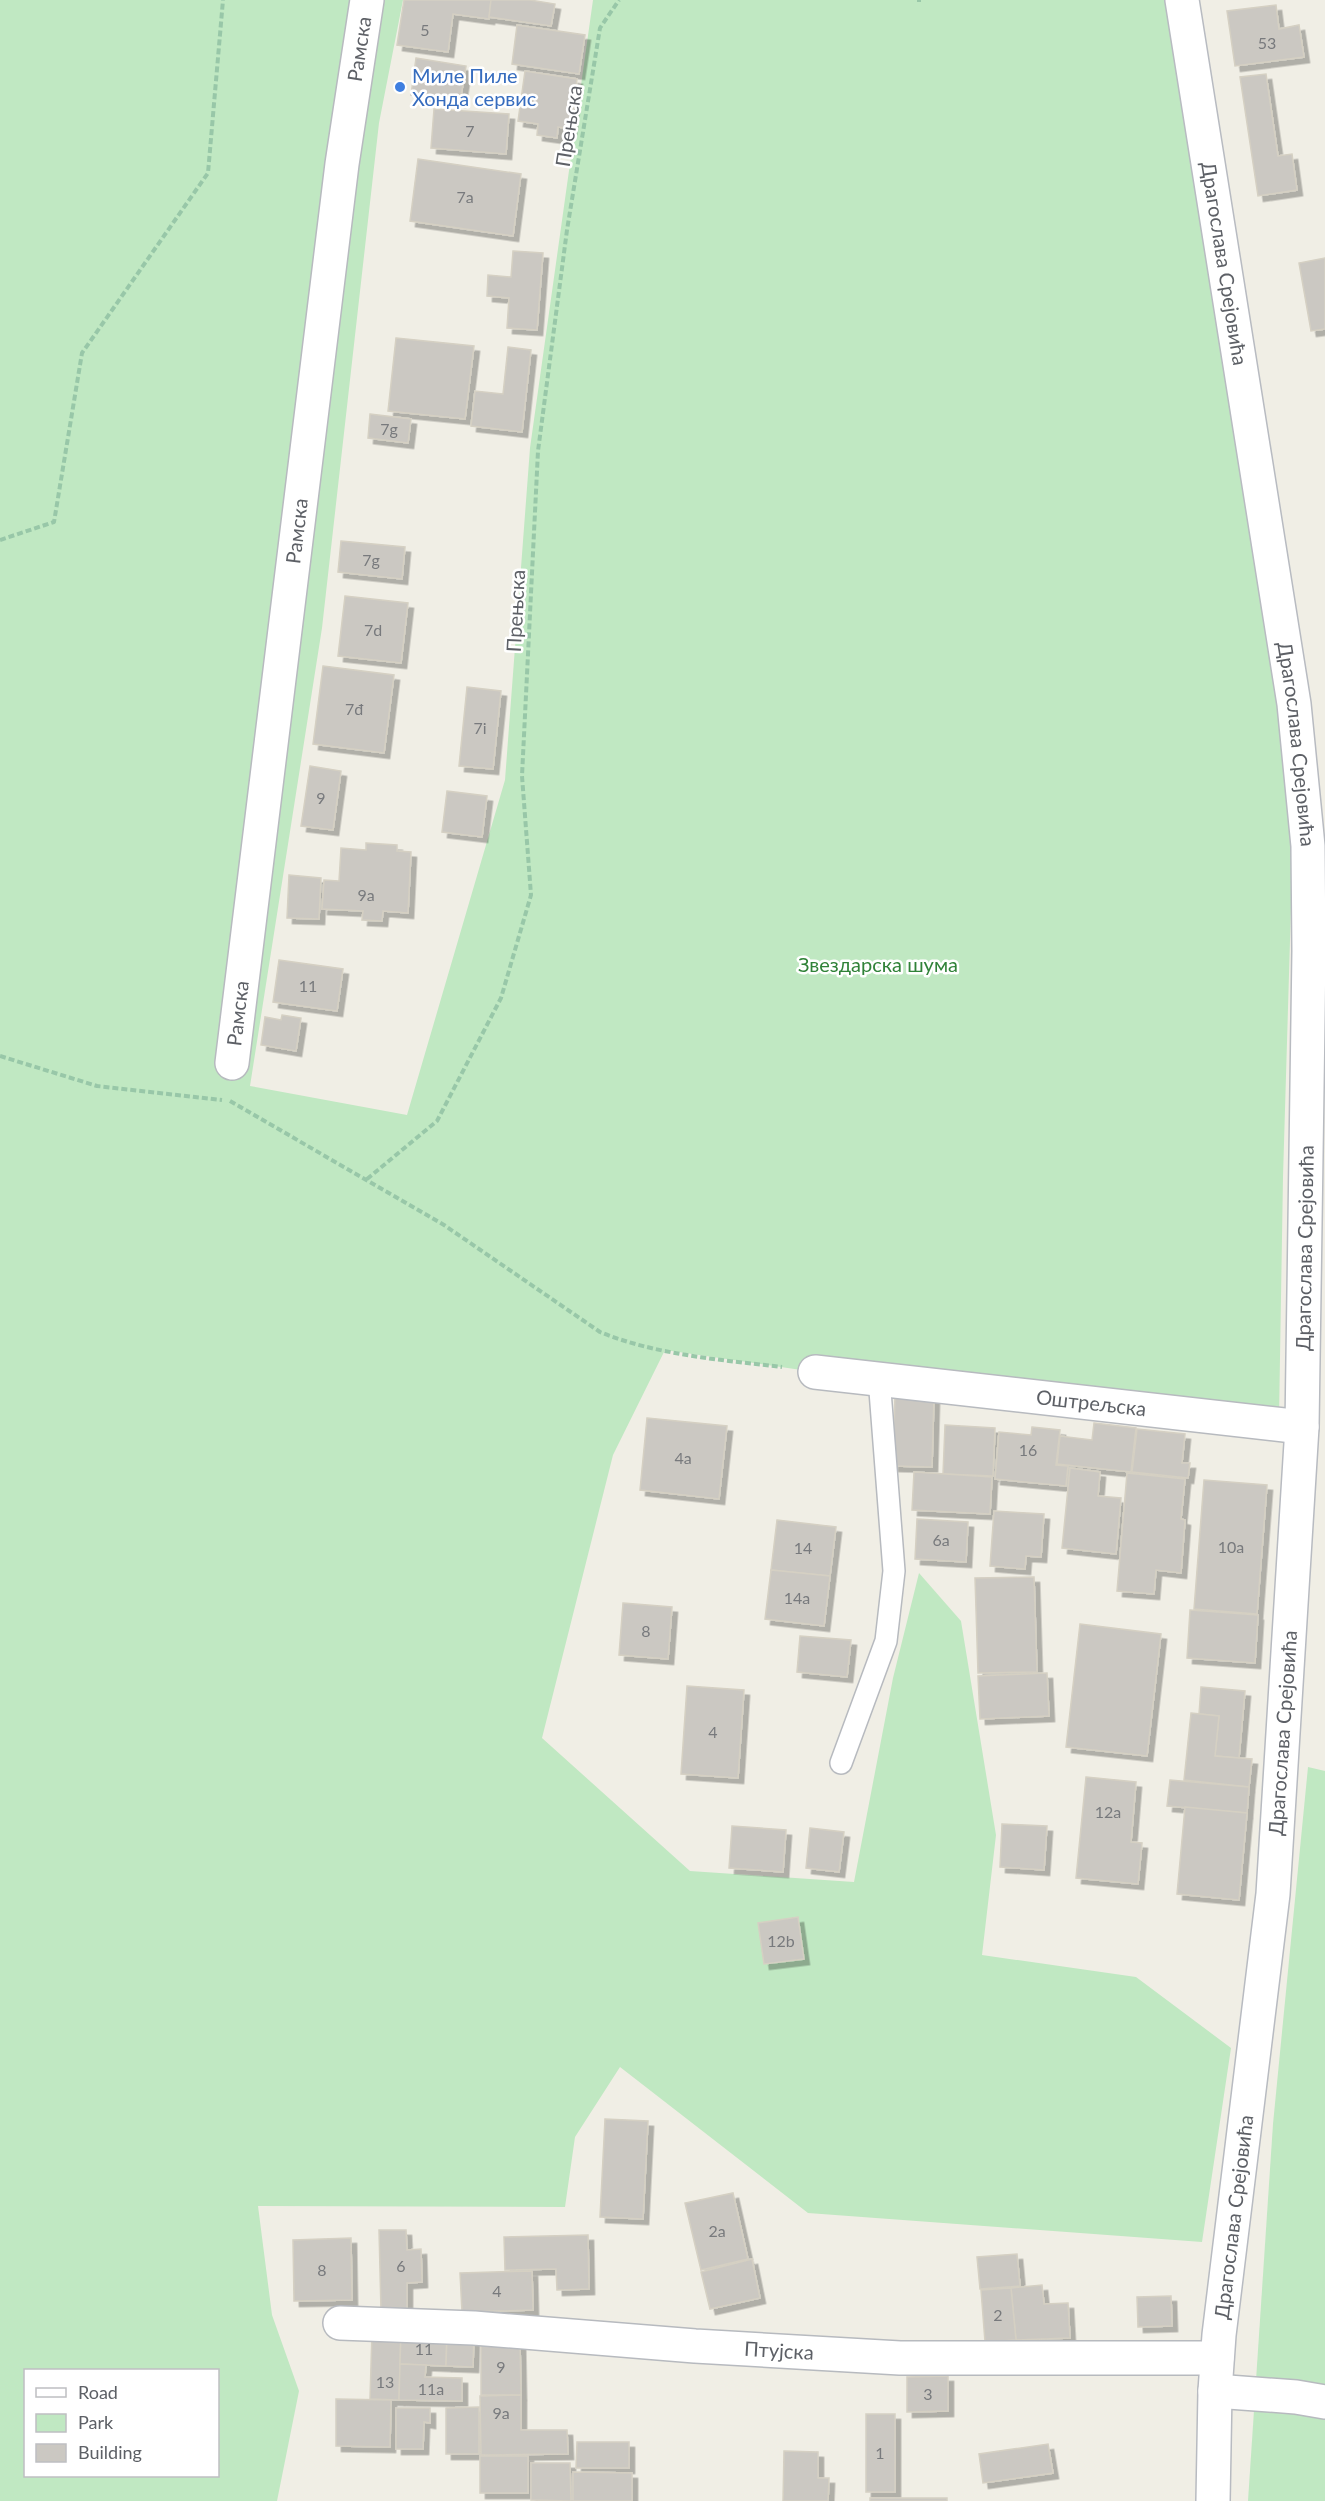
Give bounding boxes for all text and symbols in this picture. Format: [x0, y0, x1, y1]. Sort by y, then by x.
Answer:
street label: Рамска [342, 15, 375, 83]
house number: 5 [420, 20, 430, 39]
house number: 53 [1258, 33, 1276, 52]
place label: Миле Пиле Хонда сервис [412, 63, 537, 110]
marker: Миле Пиле Хонда сервис [393, 80, 407, 94]
street label: Прењска [550, 83, 586, 168]
house number: 7 [465, 121, 475, 140]
street label: Драгослава Срејовића [1197, 160, 1253, 367]
house number: 7a [456, 187, 474, 206]
house number: 7g [380, 419, 398, 438]
street label: Рамска [280, 497, 312, 565]
house number: 7g [362, 550, 380, 569]
street label: Прењска [501, 569, 529, 653]
house number: 7d [364, 620, 382, 639]
street label: Драгослава Срејовића [1273, 640, 1321, 847]
house number: 7đ [345, 699, 364, 718]
house number: 7i [473, 718, 487, 737]
house number: 9 [316, 788, 326, 807]
house number: 9a [357, 885, 375, 904]
park label: Звездарска шума [798, 952, 958, 976]
house number: 11 [299, 976, 317, 995]
street label: Рамска [221, 979, 253, 1047]
street label: Драгослава Срејовића [1290, 1145, 1318, 1351]
street label: Оштрељска [1035, 1384, 1148, 1420]
house number: 16 [1019, 1440, 1037, 1459]
house number: 4a [674, 1448, 692, 1467]
house number: 6a [932, 1530, 950, 1549]
house number: 10a [1218, 1537, 1244, 1556]
house number: 14 [794, 1538, 812, 1557]
house number: 14a [784, 1588, 810, 1607]
house number: 8 [641, 1621, 651, 1640]
street label: Драгослава Срејовића [1263, 1629, 1301, 1836]
house number: 4 [708, 1722, 718, 1741]
house number: 12a [1095, 1802, 1121, 1821]
house number: 12b [767, 1931, 795, 1950]
street label: Драгослава Срејовића [1209, 2113, 1257, 2320]
house number: 2a [708, 2221, 726, 2240]
house number: 6 [396, 2256, 406, 2275]
house number: 8 [317, 2260, 327, 2279]
house number: 4 [492, 2281, 502, 2300]
house number: 2 [993, 2305, 1003, 2324]
street label: Птујска [744, 2336, 815, 2364]
house number: 11 [415, 2339, 433, 2358]
house number: 9 [496, 2357, 506, 2376]
legend [24, 2369, 219, 2477]
house number: 13 [376, 2372, 394, 2391]
house number: 11a [418, 2379, 444, 2398]
text: Road [78, 2381, 118, 2403]
house number: 3 [923, 2384, 933, 2403]
house number: 9a [492, 2403, 510, 2422]
text: Park [78, 2411, 114, 2433]
text: Building [78, 2441, 142, 2463]
house number: 1 [875, 2443, 885, 2462]

